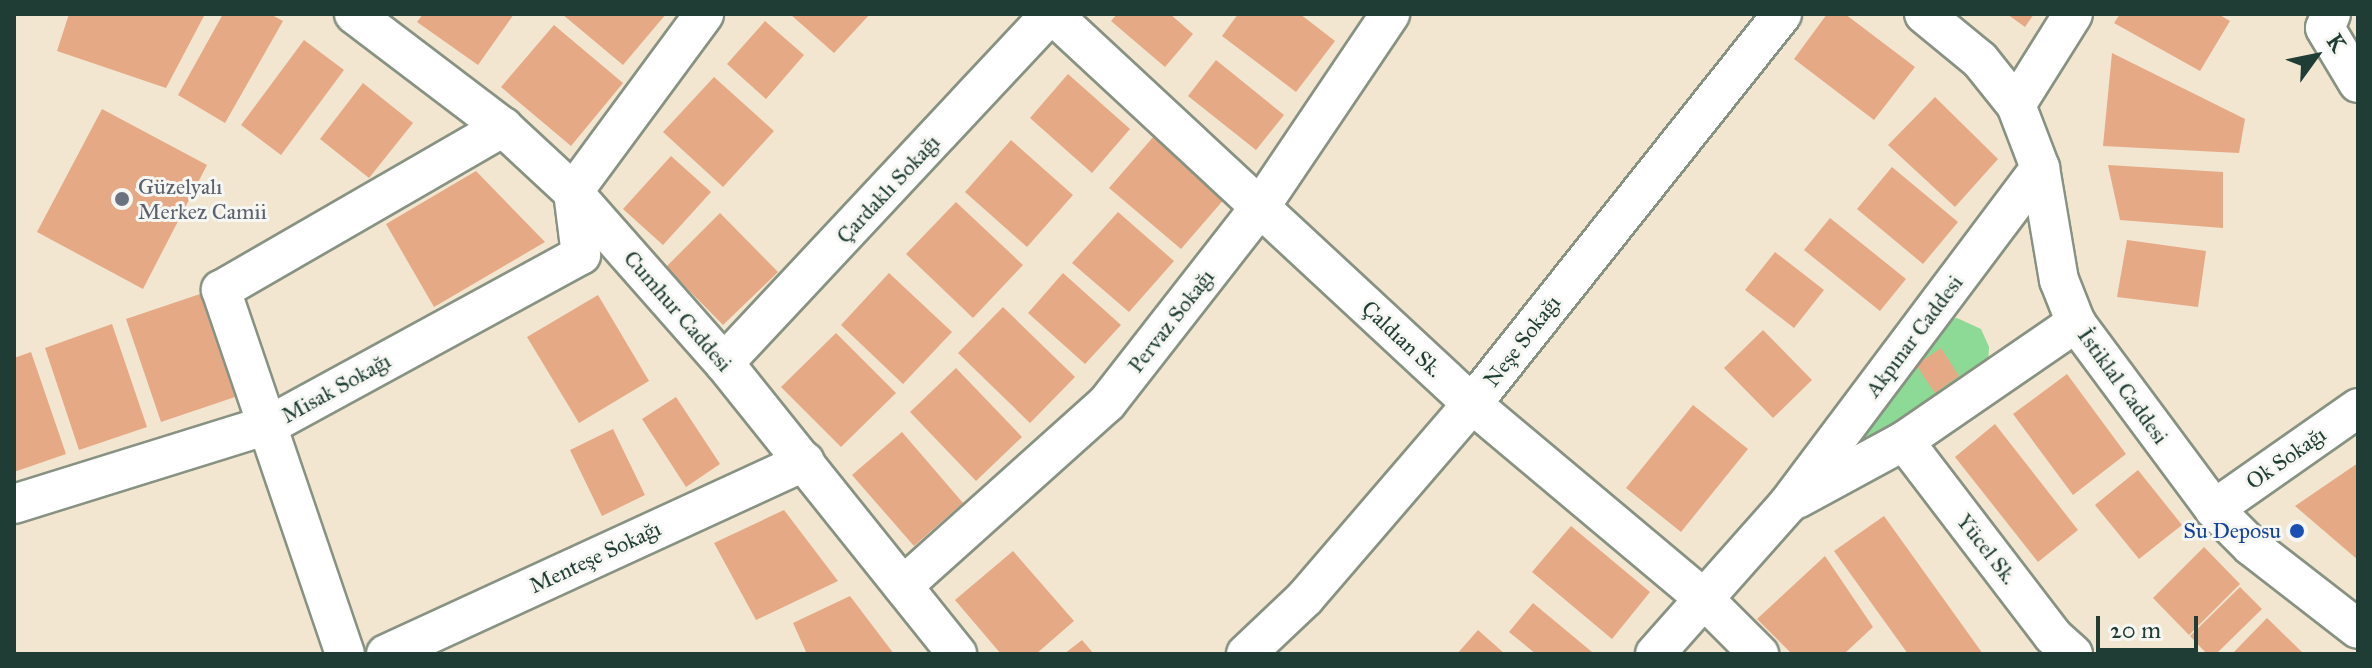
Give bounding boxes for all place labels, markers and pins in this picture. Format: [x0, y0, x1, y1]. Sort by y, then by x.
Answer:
place label: Güzelyalı Merkez Camii [138, 173, 267, 224]
marker: Güzelyalı Merkez Camii [113, 190, 131, 208]
place label: Su Deposu [2183, 518, 2281, 544]
marker: Su Deposu [2288, 522, 2306, 540]

